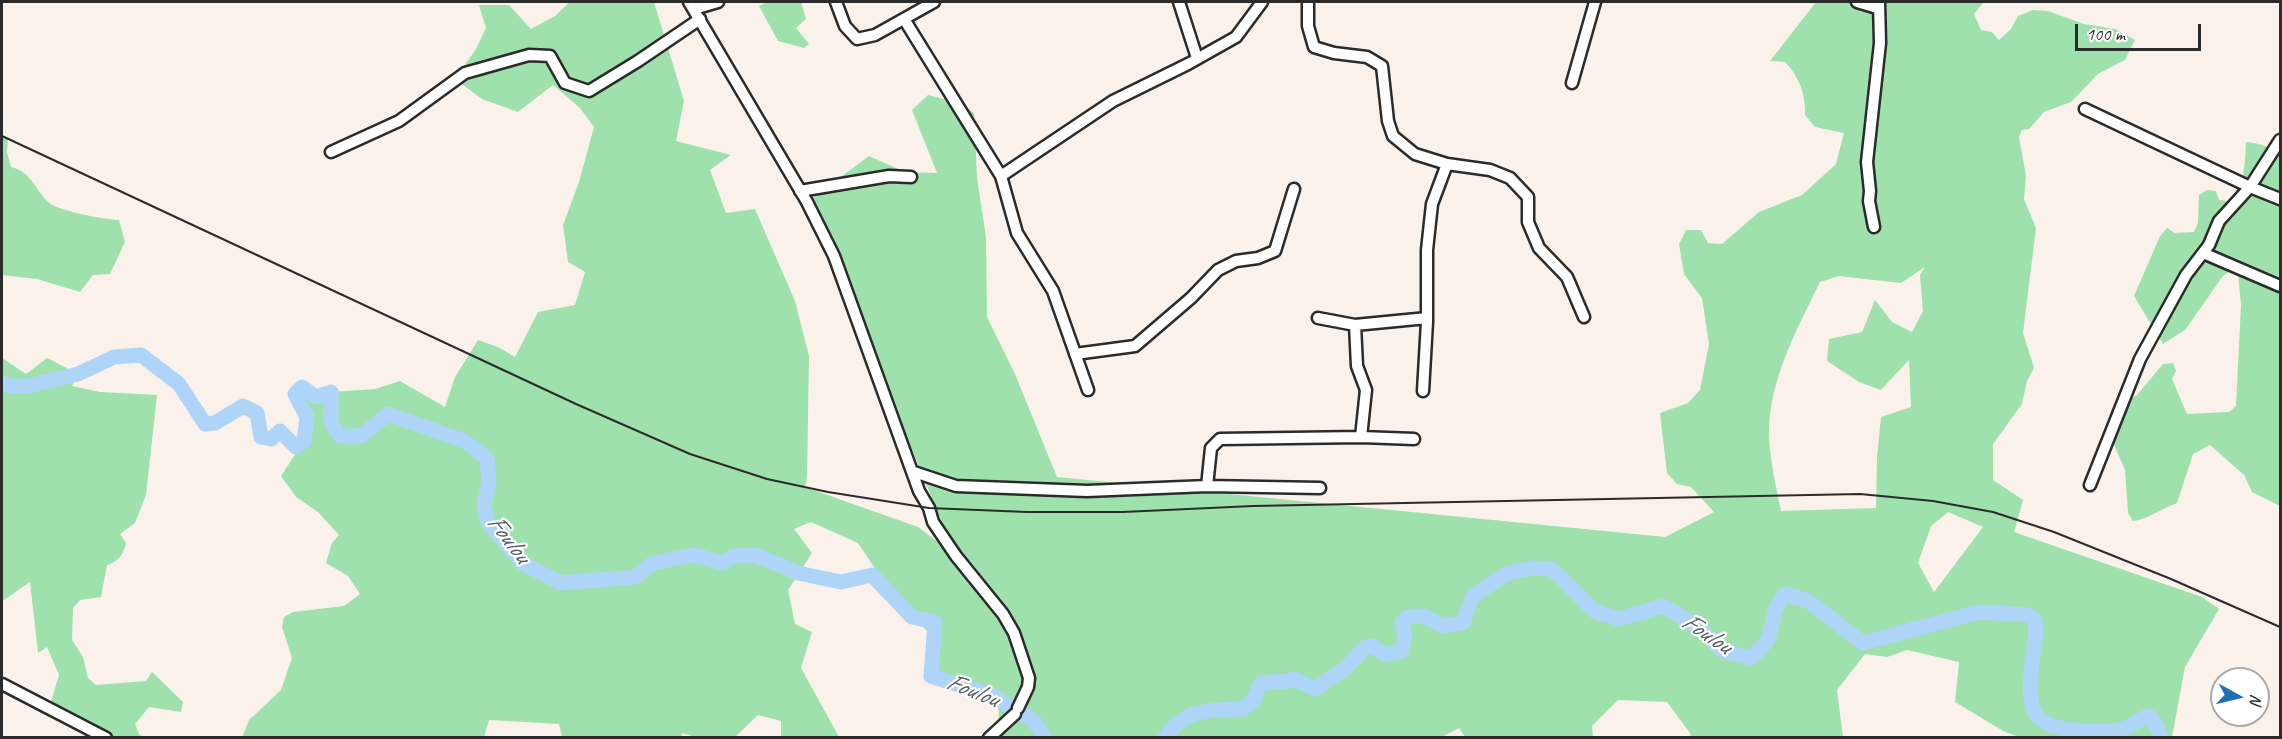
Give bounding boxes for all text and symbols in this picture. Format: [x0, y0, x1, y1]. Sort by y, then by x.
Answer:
scale bar [2078, 12, 2204, 50]
text: 100 m [2086, 23, 2125, 45]
water label: Foulou [479, 508, 537, 570]
water label: Foulou [1675, 606, 1737, 662]
water label: Foulou [942, 667, 1002, 715]
north arrow [2210, 667, 2270, 727]
text: N [2245, 693, 2266, 706]

